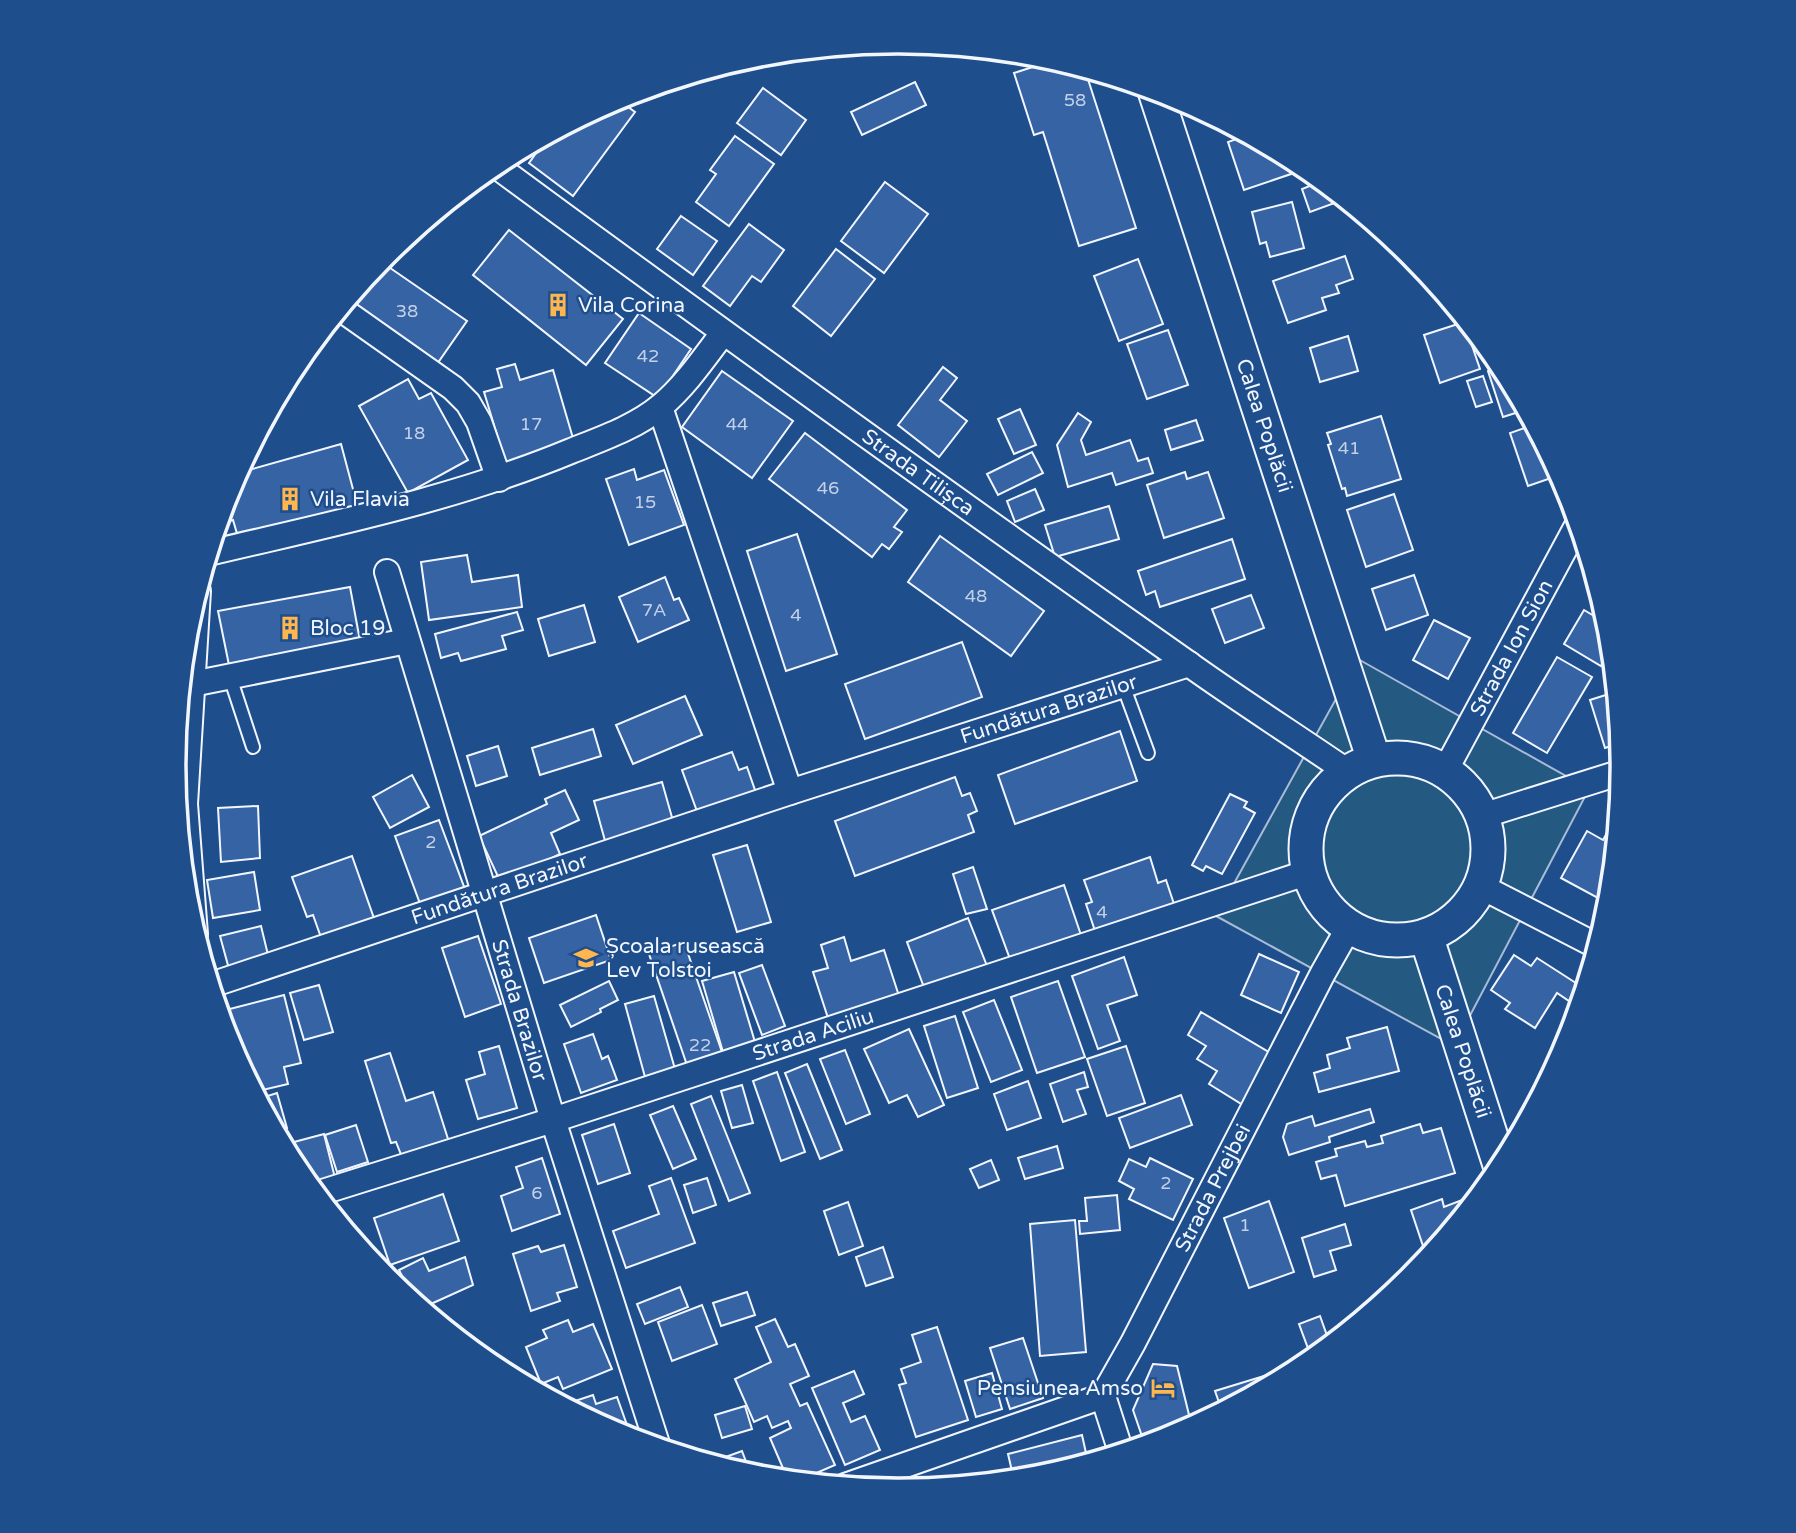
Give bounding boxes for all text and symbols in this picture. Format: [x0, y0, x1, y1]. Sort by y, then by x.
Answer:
house number: 58 [1064, 89, 1086, 111]
building icon: Vila Corina [544, 291, 572, 319]
place label: Vila Corina [578, 293, 685, 318]
house number: 38 [396, 300, 418, 322]
house number: 42 [637, 345, 659, 367]
street label: Calea Poplăcii [1231, 355, 1298, 496]
house number: 17 [520, 413, 542, 435]
house number: 44 [726, 413, 748, 435]
house number: 18 [403, 422, 425, 444]
street label: Strada Tilișca [857, 424, 979, 521]
house number: 41 [1338, 437, 1360, 459]
house number: 46 [817, 477, 839, 499]
building icon: Vila Flavia [276, 485, 304, 513]
place label: Vila Flavia [310, 487, 410, 512]
house number: 15 [634, 491, 656, 513]
street label: Strada Ion Sion [1465, 575, 1558, 720]
house number: 48 [965, 585, 987, 607]
house number: 7A [642, 599, 666, 621]
house number: 4 [790, 604, 802, 626]
building icon: Bloc 19 [276, 614, 304, 642]
place label: Bloc 19 [310, 616, 385, 641]
street label: Fundătura Brazilor [957, 669, 1140, 749]
house number: 2 [425, 831, 437, 853]
street label: Fundătura Brazilor [408, 848, 591, 930]
house number: 4 [1096, 901, 1108, 923]
place label: Școala rusească Lev Tolstoi [606, 934, 765, 983]
street label: Strada Brazilor [487, 936, 553, 1084]
school or university icon: Școala rusească Lev Tolstoi [572, 944, 600, 972]
street label: Calea Poplăcii [1430, 981, 1497, 1121]
street label: Strada Aciliu [749, 1003, 877, 1066]
house number: 22 [689, 1034, 711, 1056]
street label: Strada Prejbei [1169, 1120, 1256, 1256]
house number: 2 [1160, 1172, 1172, 1194]
house number: 6 [531, 1182, 543, 1204]
house number: 1 [1239, 1214, 1251, 1236]
hotel icon: Pensiunea Amso [1149, 1374, 1177, 1402]
place label: Pensiunea Amso [977, 1376, 1143, 1401]

